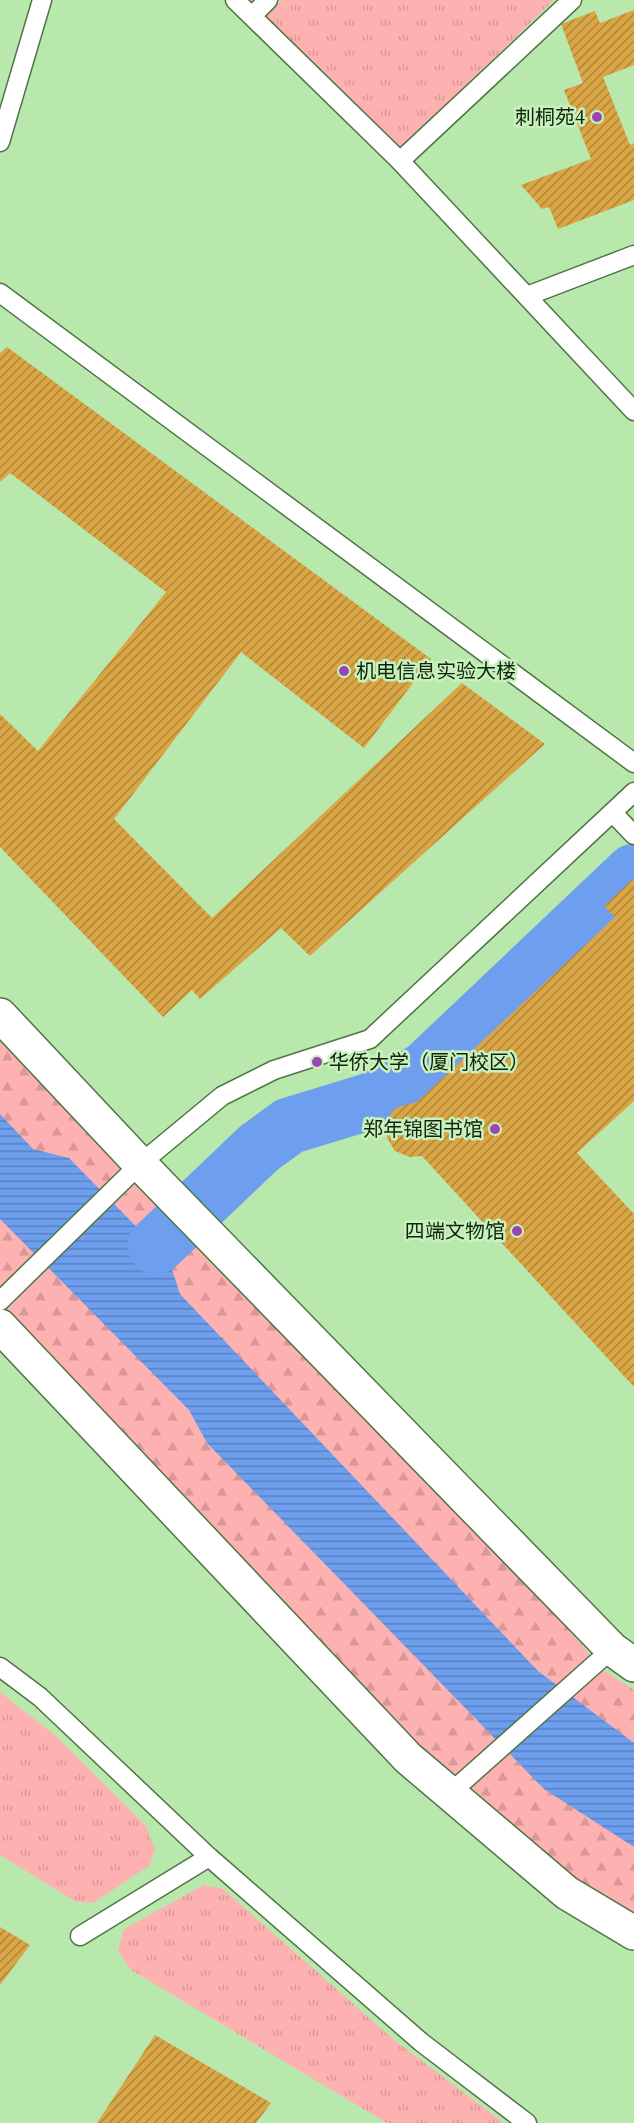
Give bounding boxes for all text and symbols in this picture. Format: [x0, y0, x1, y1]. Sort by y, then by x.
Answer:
place label: 刺桐苑4 [515, 103, 585, 131]
marker: 刺桐苑4 [590, 110, 604, 124]
place label: 机电信息实验大楼 [356, 657, 516, 685]
marker: 机电信息实验大楼 [337, 664, 351, 678]
place label: 华侨大学（厦门校区） [329, 1048, 529, 1076]
marker: 华侨大学（厦门校区） [310, 1055, 324, 1069]
place label: 郑年锦图书馆 [363, 1115, 483, 1143]
marker: 郑年锦图书馆 [488, 1122, 502, 1136]
place label: 四端文物馆 [405, 1217, 505, 1245]
marker: 四端文物馆 [510, 1224, 524, 1238]

